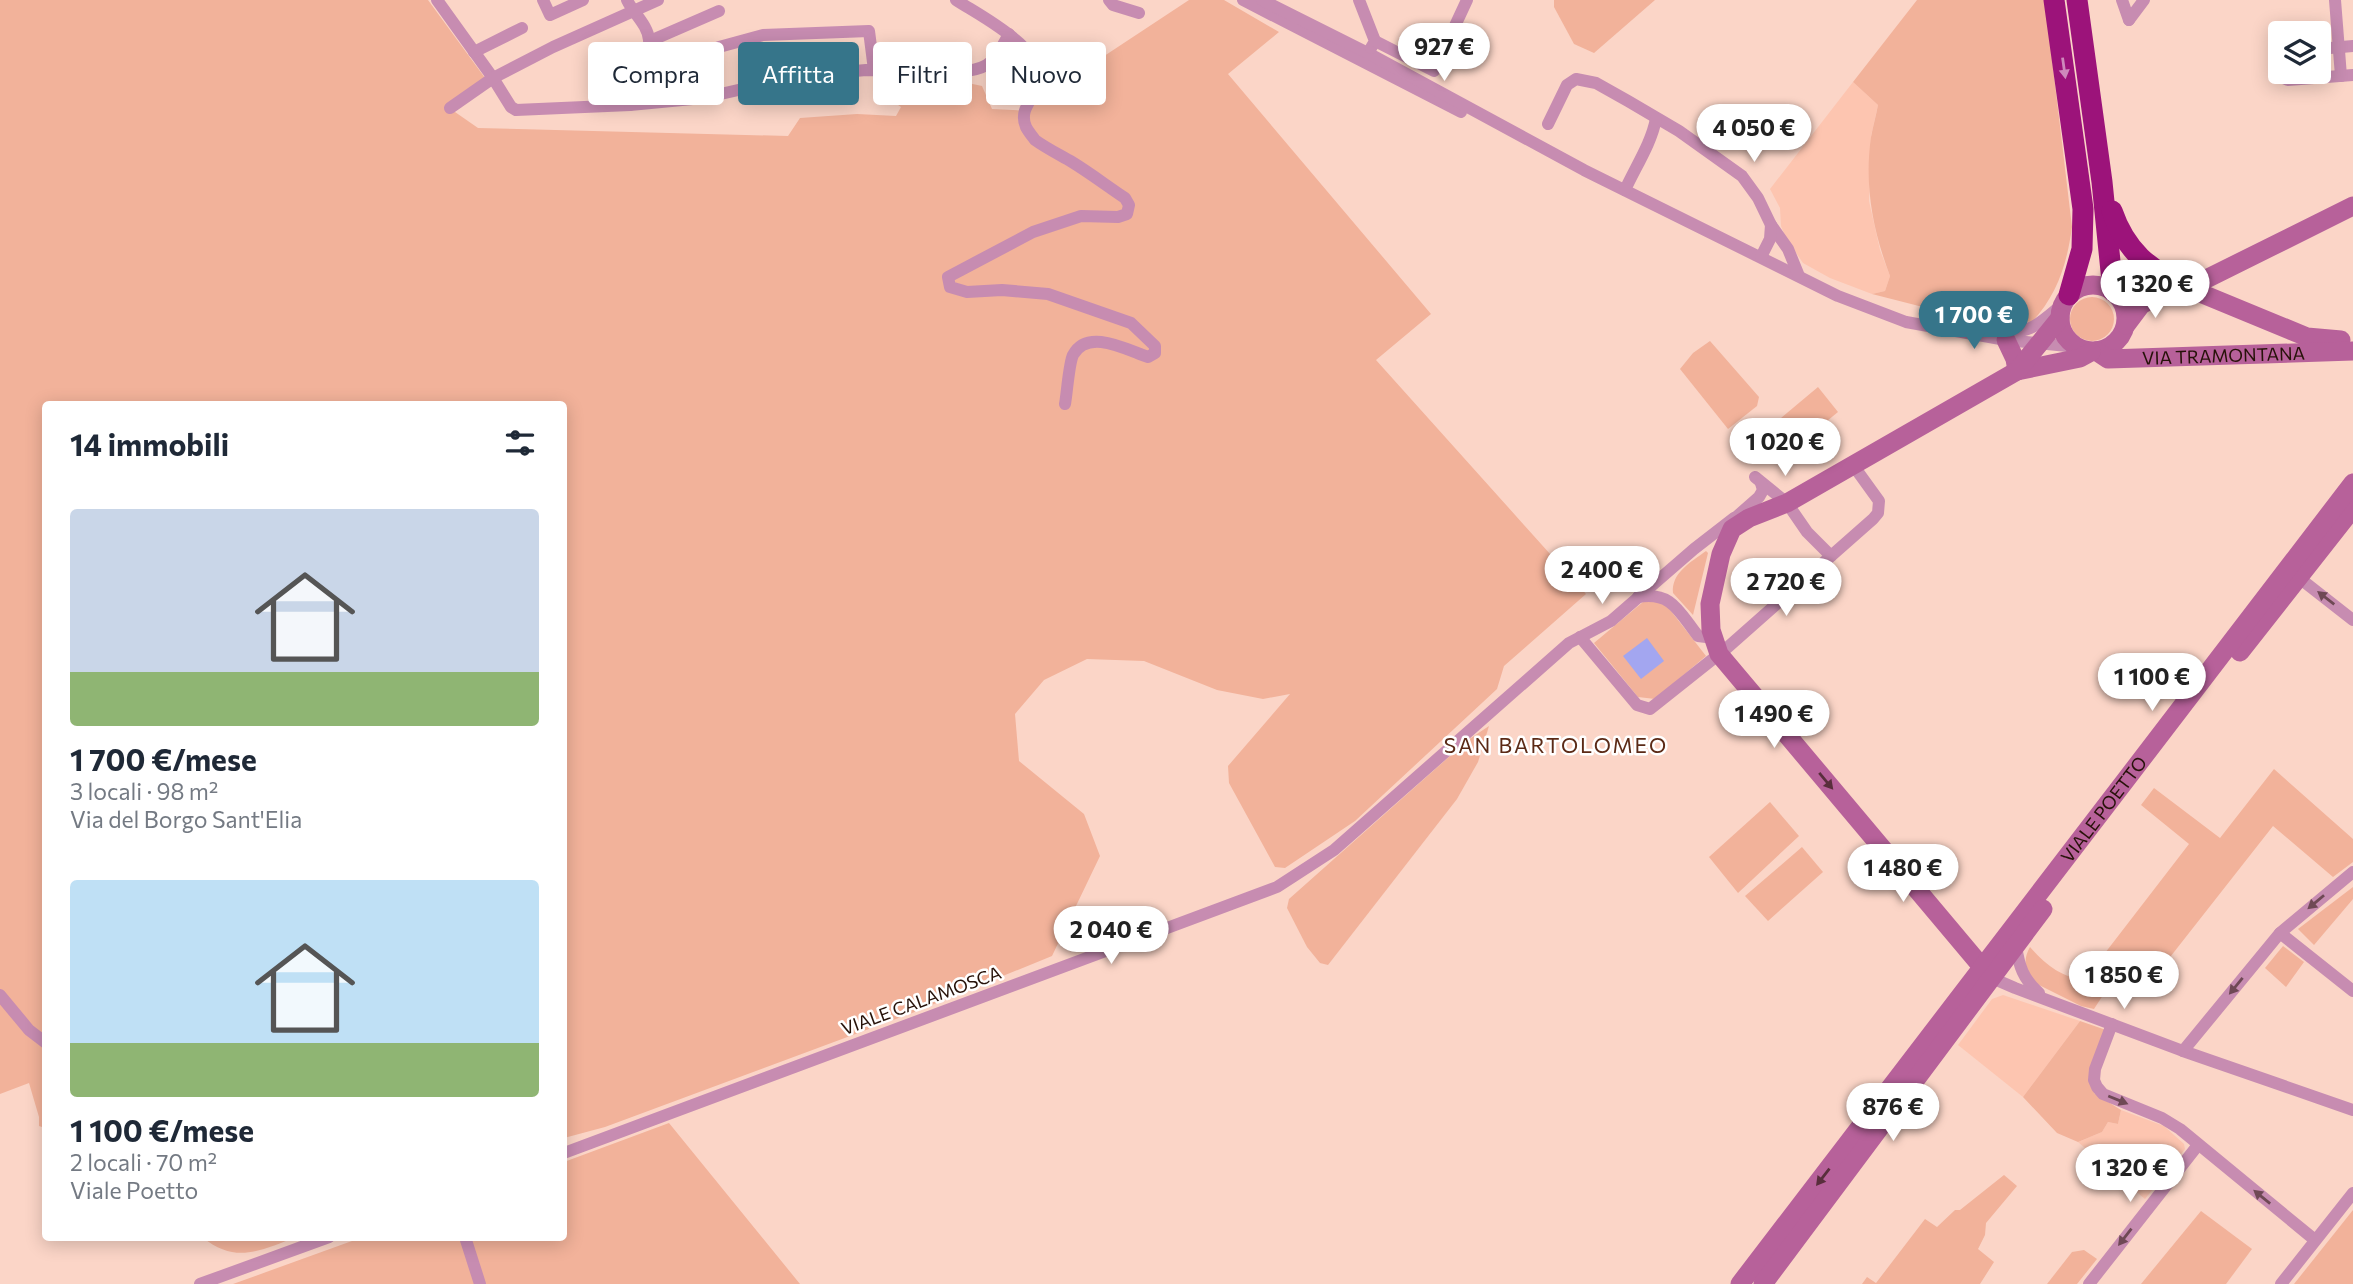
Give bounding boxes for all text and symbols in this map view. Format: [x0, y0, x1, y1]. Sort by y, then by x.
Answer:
map controls [2268, 21, 2331, 84]
button: layers [2268, 21, 2331, 84]
pin: 927 € [1395, 24, 1493, 83]
text: 927 € [1414, 32, 1474, 60]
chip: Compra [588, 42, 724, 105]
chip: Affitta [738, 42, 859, 105]
chip: Filtri [873, 42, 972, 105]
chip: Nuovo [986, 42, 1106, 105]
one-way arrow [2058, 57, 2069, 79]
pin: 4 050 € [1689, 104, 1819, 164]
text: 4 050 € [1712, 113, 1796, 141]
pin: 1 320 € [2090, 260, 2220, 320]
text: 1 320 € [2117, 269, 2193, 297]
pin: 1 700 € [1909, 292, 2039, 351]
text: 1 700 € [1935, 300, 2013, 328]
street label: VIA TRAMONTANA [2142, 342, 2305, 369]
pin: 1 020 € [1720, 419, 1850, 478]
icon: filters [501, 424, 539, 462]
text: 14 immobili [70, 425, 229, 462]
text: 1 020 € [1746, 427, 1824, 455]
pin: 2 400 € [1537, 546, 1667, 606]
icon: home [242, 554, 368, 680]
text: 2 400 € [1561, 555, 1643, 583]
pin: 2 720 € [1721, 558, 1851, 618]
text: 2 720 € [1747, 567, 1825, 595]
one-way arrow [2317, 591, 2335, 606]
pin: 1 100 € [2087, 654, 2217, 713]
text: 1 100 € [2114, 662, 2190, 690]
pin: 1 490 € [1709, 690, 1839, 750]
text: 1 490 € [1735, 699, 1813, 727]
district label: SAN BARTOLOMEO [1444, 732, 1668, 757]
text: 1 700 €/mese [70, 740, 257, 777]
street label: VIALE POETTO [2056, 752, 2151, 867]
one-way arrow [1818, 772, 1833, 789]
text: 3 locali · 98 m² [70, 777, 218, 805]
text: Via del Borgo Sant'Elia [70, 805, 302, 833]
pin: 1 480 € [1838, 844, 1968, 904]
text: 1 480 € [1863, 853, 1943, 881]
one-way arrow [2307, 894, 2324, 909]
pin: 2 040 € [1046, 906, 1176, 966]
text: 2 040 € [1070, 915, 1152, 943]
icon: home [242, 925, 368, 1051]
pin: 1 850 € [2059, 951, 2189, 1011]
text: 1 850 € [2085, 960, 2163, 988]
street label: VIALE CALAMOSCA [838, 961, 1004, 1039]
one-way arrow [2229, 976, 2244, 994]
pin: 876 € [1844, 1084, 1942, 1143]
text: 876 € [1862, 1092, 1924, 1120]
one-way arrow [2108, 1095, 2129, 1106]
text: 1 100 €/mese [70, 1111, 254, 1148]
pin: 1 320 € [2065, 1144, 2195, 1204]
text: 2 locali · 70 m² [70, 1148, 217, 1176]
text: 1 320 € [2092, 1153, 2168, 1181]
one-way arrow [1816, 1168, 1830, 1186]
text: Viale Poetto [70, 1176, 198, 1204]
one-way arrow [2253, 1190, 2270, 1205]
one-way arrow [2118, 1228, 2133, 1246]

